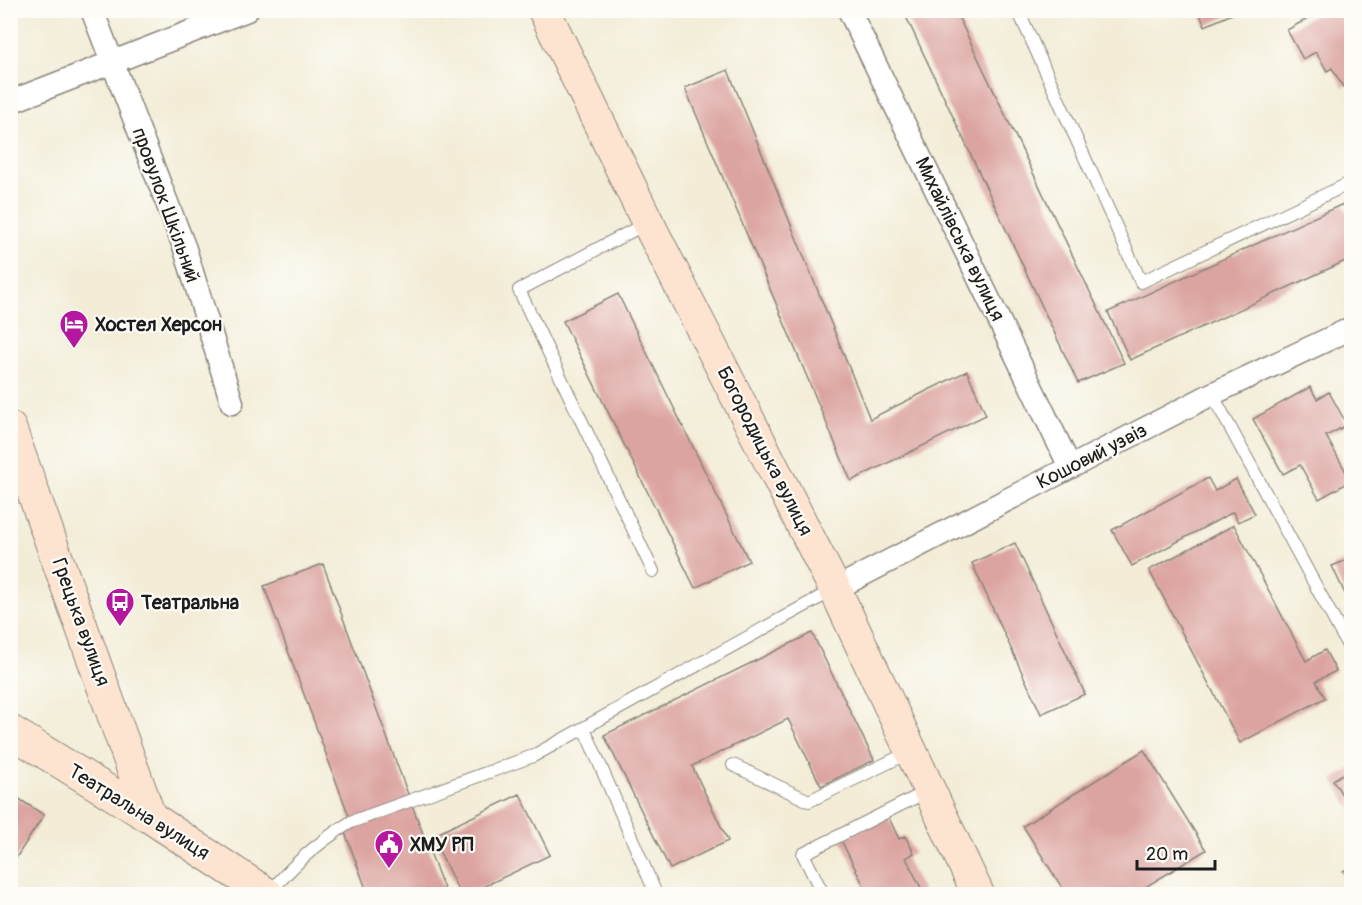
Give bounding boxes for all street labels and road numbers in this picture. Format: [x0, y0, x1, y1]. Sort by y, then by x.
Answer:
street label: провулок Шкільний [126, 124, 206, 286]
street label: Михайлівська вулиця [909, 153, 1011, 325]
street label: Богородицька вулиця [711, 362, 819, 540]
street label: Кошовий узвіз [1032, 417, 1152, 495]
street label: Грецька вулиця [46, 555, 116, 689]
street label: Театральна вулиця [64, 758, 214, 866]

